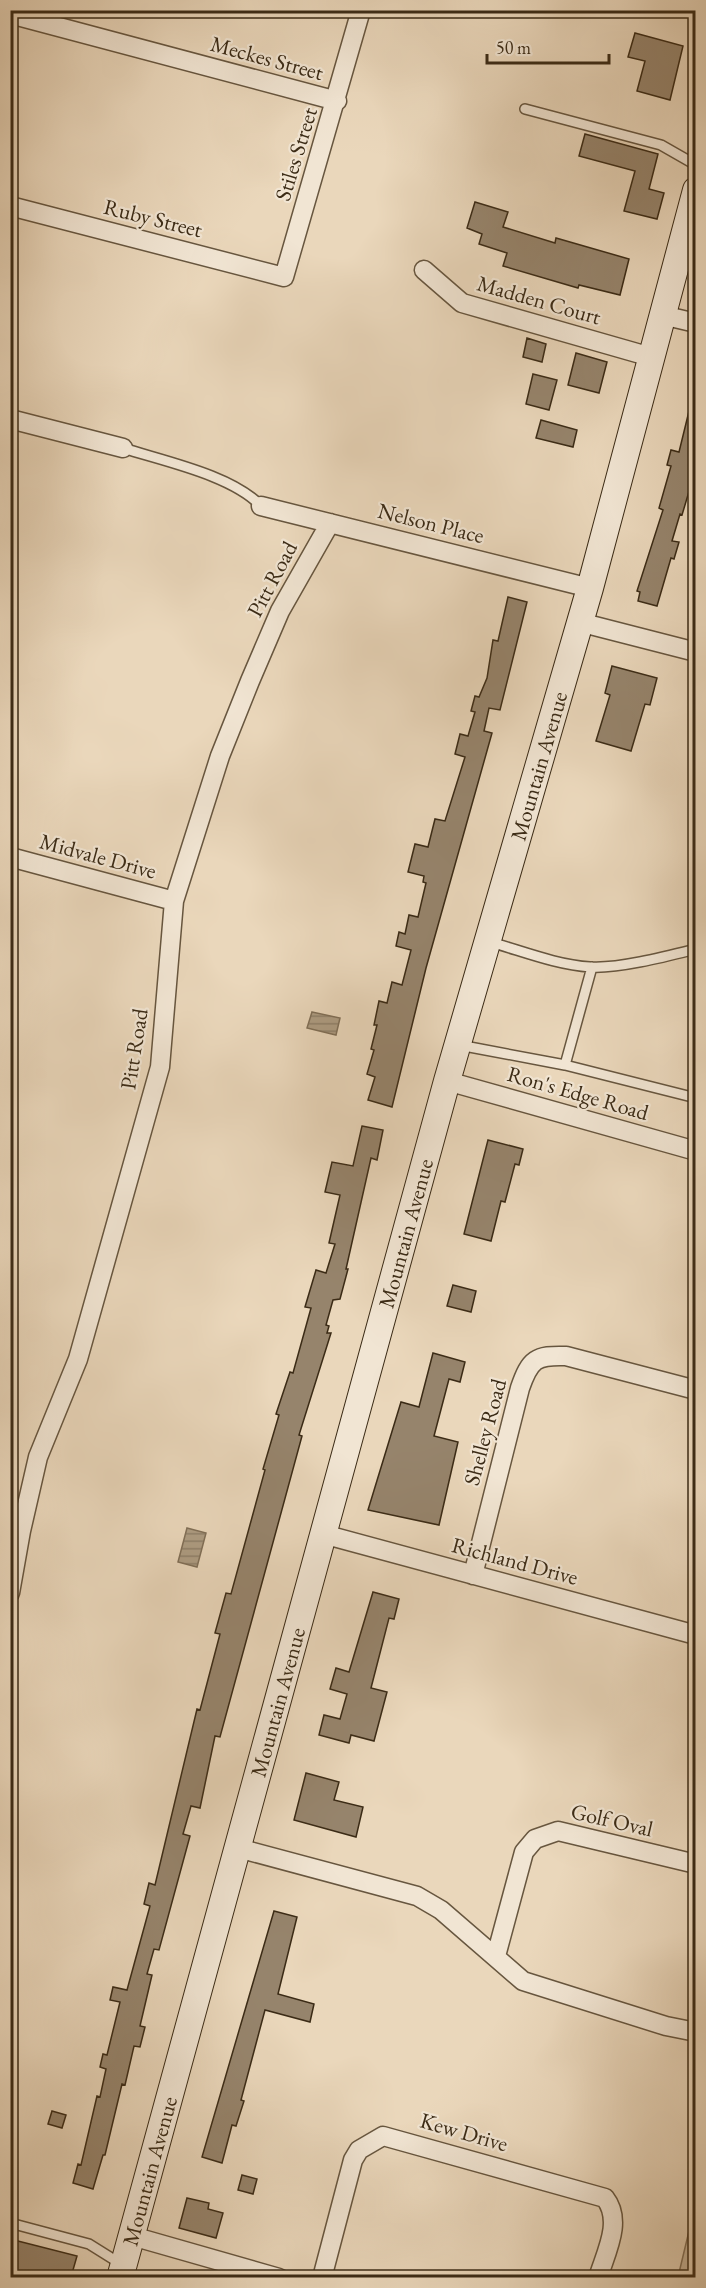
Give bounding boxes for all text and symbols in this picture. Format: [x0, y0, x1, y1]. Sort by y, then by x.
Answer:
scale bar [487, 27, 608, 65]
street label: Meckes Street [207, 29, 327, 87]
text: 50 m [496, 36, 531, 59]
street label: Stiles Street [268, 104, 324, 204]
street label: Ruby Street [101, 192, 205, 244]
street label: Madden Court [474, 269, 604, 332]
street label: Nelson Place [375, 496, 488, 550]
street label: Pitt Road [240, 535, 304, 622]
street label: Mountain Avenue [503, 688, 574, 844]
street label: Midvale Drive [36, 827, 160, 886]
street label: Pitt Road [113, 1005, 155, 1092]
street label: Ron's Edge Road [504, 1059, 653, 1127]
street label: Mountain Avenue [371, 1155, 440, 1311]
street label: Shelley Road [457, 1375, 513, 1489]
street label: Richland Drive [449, 1530, 582, 1592]
street label: Mountain Avenue [243, 1624, 312, 1780]
street label: Golf Oval [568, 1796, 656, 1844]
street label: Mountain Avenue [115, 2093, 184, 2249]
street label: Kew Drive [417, 2106, 512, 2158]

